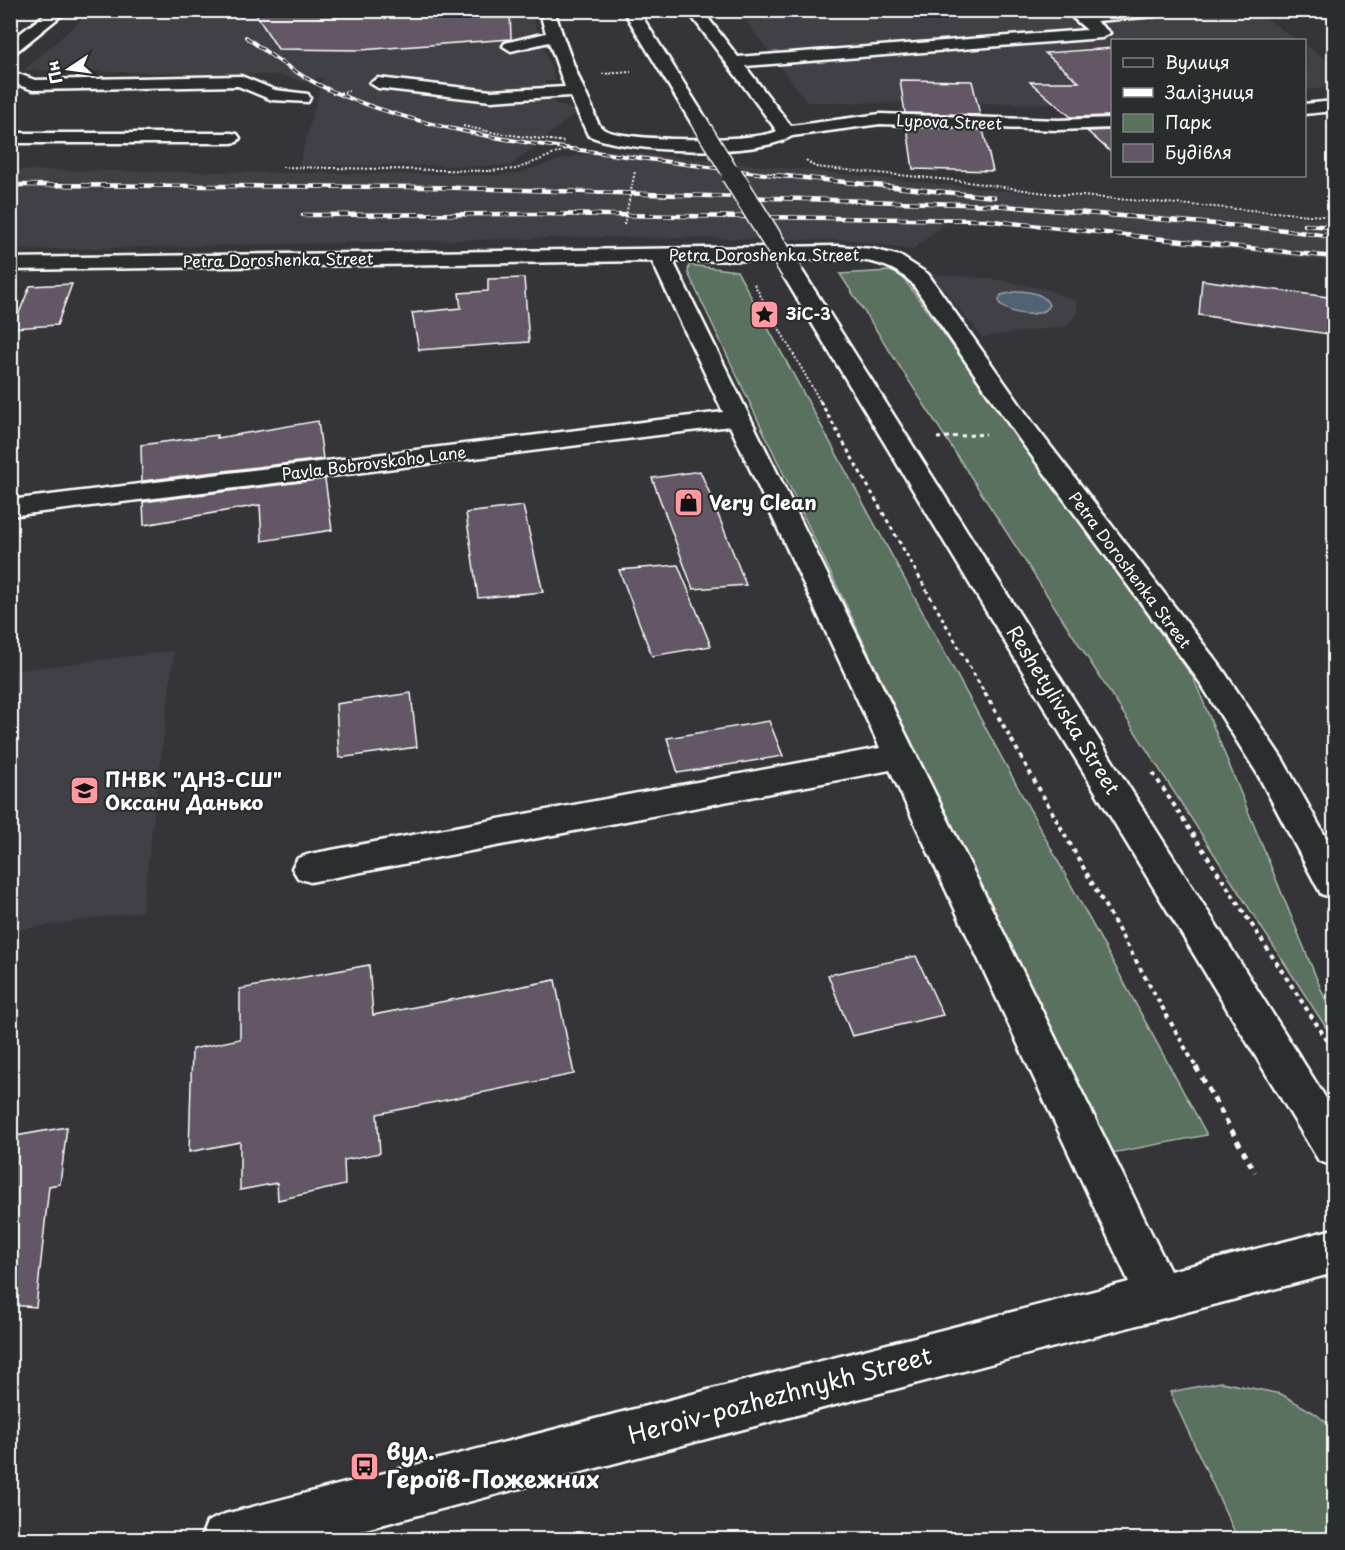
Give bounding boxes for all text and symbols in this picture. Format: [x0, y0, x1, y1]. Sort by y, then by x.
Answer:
north arrow [39, 39, 99, 99]
legend [1111, 39, 1306, 177]
text: Вулиця [1165, 48, 1230, 75]
text: Пн [39, 59, 68, 87]
text: Залізниця [1164, 78, 1254, 105]
street label: Lypova Street [896, 107, 1003, 135]
text: Парк [1165, 108, 1212, 135]
text: Будівля [1165, 138, 1232, 165]
street label: Petra Doroshenka Street [669, 242, 860, 266]
street label: Petra Doroshenka Street [182, 245, 374, 273]
place icon: ЗіС-3 [749, 298, 781, 330]
place label: ЗіС-3 [785, 301, 831, 325]
street label: Pavla Bobrovskoho Lane [280, 439, 468, 485]
street label: Petra Doroshenka Street [1064, 486, 1198, 653]
shop icon: Very Clean [672, 487, 704, 519]
place label: Very Clean [709, 487, 817, 517]
street label: Reshetylivska Street [1000, 619, 1128, 800]
place label: ПНВК "ДНЗ-СШ" Оксани Данько [105, 764, 282, 817]
school or university icon: ПНВК "ДНЗ-СШ" Оксани Данько [68, 775, 100, 807]
street label: Heroiv-pozhezhnykh Street [624, 1336, 935, 1452]
place label: вул. Героїв-Пожежних [386, 1432, 600, 1496]
bus stop icon: вул. Героїв-Пожежних [349, 1450, 381, 1482]

